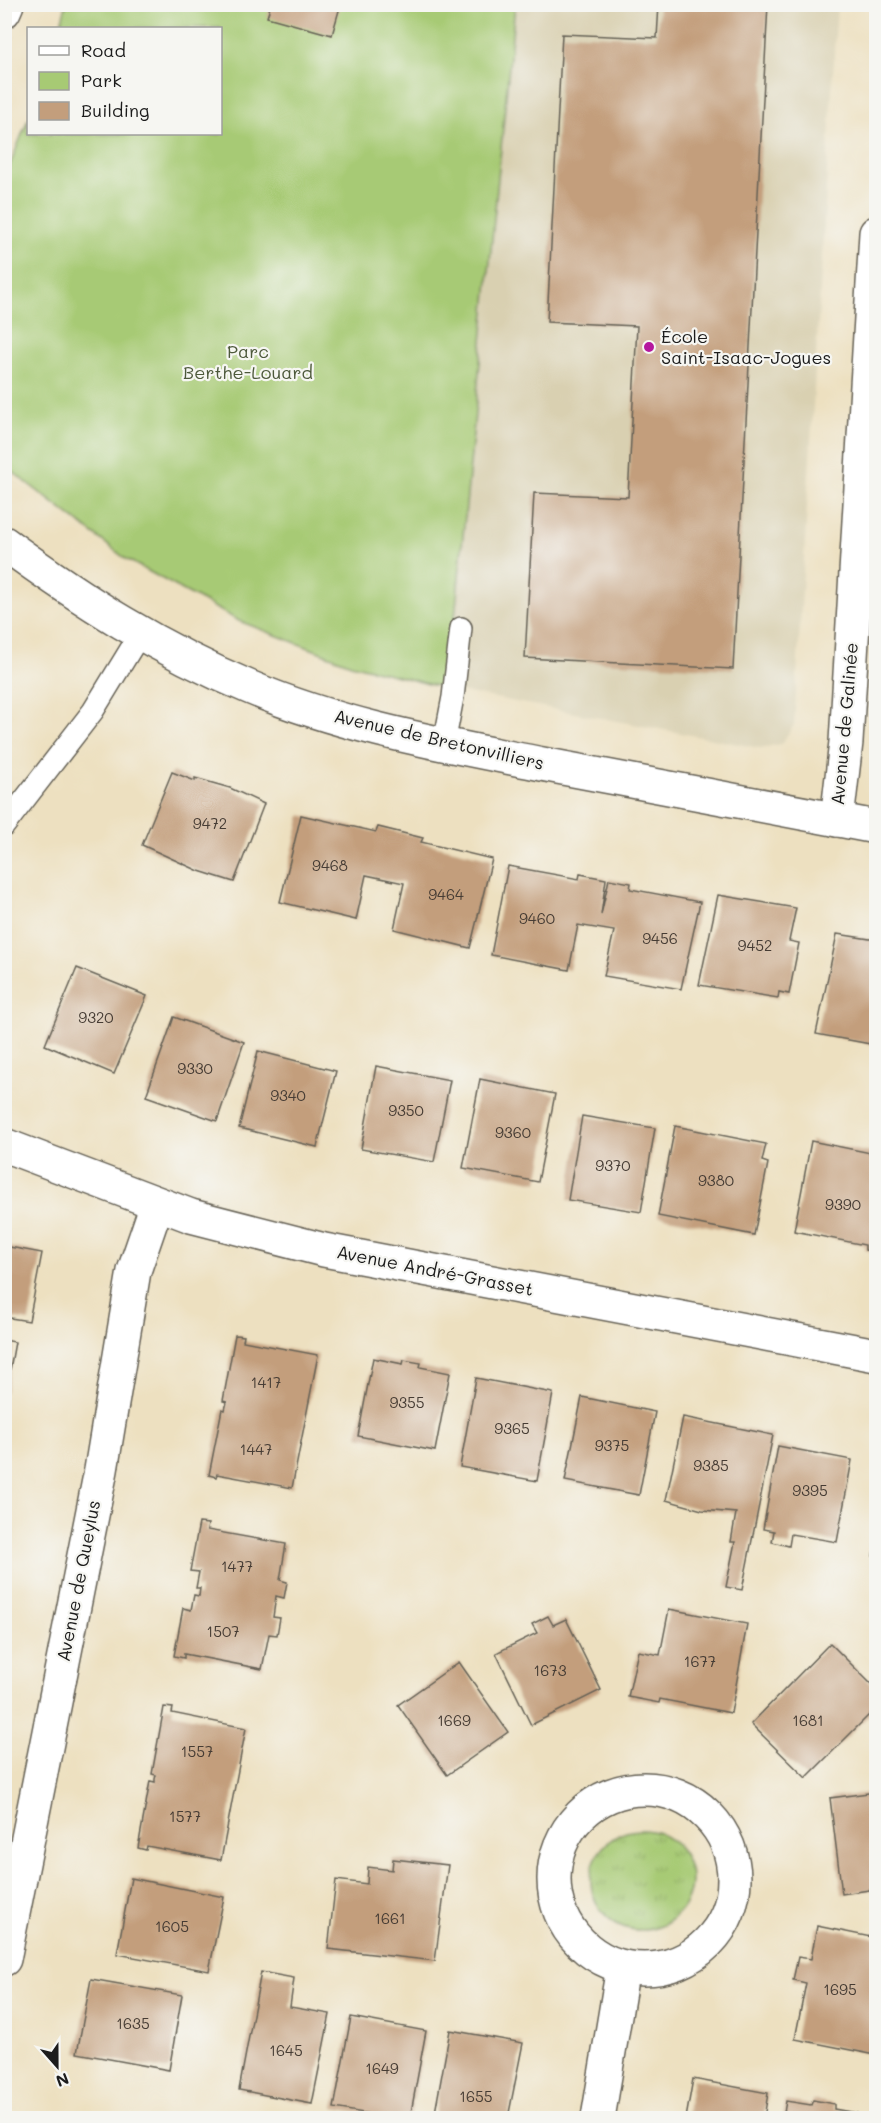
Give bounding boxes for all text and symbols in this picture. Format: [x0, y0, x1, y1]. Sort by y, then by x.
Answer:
legend [27, 27, 222, 135]
text: Road [81, 38, 126, 62]
text: Park [81, 68, 122, 92]
text: Building [81, 98, 149, 122]
place label: École Saint-Isaac-Jogues [661, 324, 831, 369]
park label: Parc Berthe-Louard [183, 339, 313, 384]
marker: École Saint-Isaac-Jogues [642, 340, 656, 354]
street label: Avenue de Galinée [825, 642, 863, 806]
street label: Avenue de Bretonvilliers [332, 703, 547, 775]
house number: 9472 [193, 813, 227, 833]
house number: 9468 [312, 855, 348, 875]
house number: 9464 [428, 884, 464, 904]
house number: 9460 [519, 908, 555, 928]
house number: 9456 [642, 928, 678, 948]
house number: 9452 [738, 935, 772, 955]
house number: 9320 [78, 1007, 114, 1027]
house number: 9330 [177, 1058, 213, 1078]
house number: 9340 [270, 1085, 306, 1105]
house number: 9350 [388, 1100, 424, 1120]
house number: 9360 [495, 1122, 531, 1142]
house number: 9370 [595, 1155, 631, 1175]
house number: 9380 [698, 1170, 734, 1190]
house number: 9390 [825, 1194, 861, 1214]
street label: Avenue André-Grasset [335, 1239, 536, 1301]
house number: 1417 [251, 1372, 281, 1392]
house number: 9355 [389, 1392, 425, 1412]
house number: 9365 [494, 1418, 530, 1438]
house number: 9375 [595, 1435, 629, 1455]
house number: 1447 [240, 1439, 272, 1459]
house number: 9385 [693, 1455, 729, 1475]
house number: 9395 [792, 1480, 828, 1500]
street label: Avenue de Queylus [51, 1498, 105, 1664]
house number: 1477 [221, 1556, 253, 1576]
house number: 1507 [206, 1621, 240, 1641]
house number: 1677 [684, 1651, 716, 1671]
house number: 1673 [534, 1660, 567, 1680]
house number: 1669 [437, 1710, 471, 1730]
house number: 1681 [792, 1710, 824, 1730]
house number: 1557 [181, 1741, 213, 1761]
house number: 1577 [169, 1806, 201, 1826]
house number: 1661 [374, 1908, 406, 1928]
house number: 1605 [155, 1916, 189, 1936]
house number: 1695 [823, 1979, 857, 1999]
house number: 1635 [116, 2013, 150, 2033]
north arrow [27, 2036, 87, 2096]
house number: 1645 [269, 2040, 303, 2060]
house number: 1649 [365, 2058, 399, 2078]
text: N [53, 2068, 72, 2092]
house number: 1655 [459, 2086, 493, 2106]

